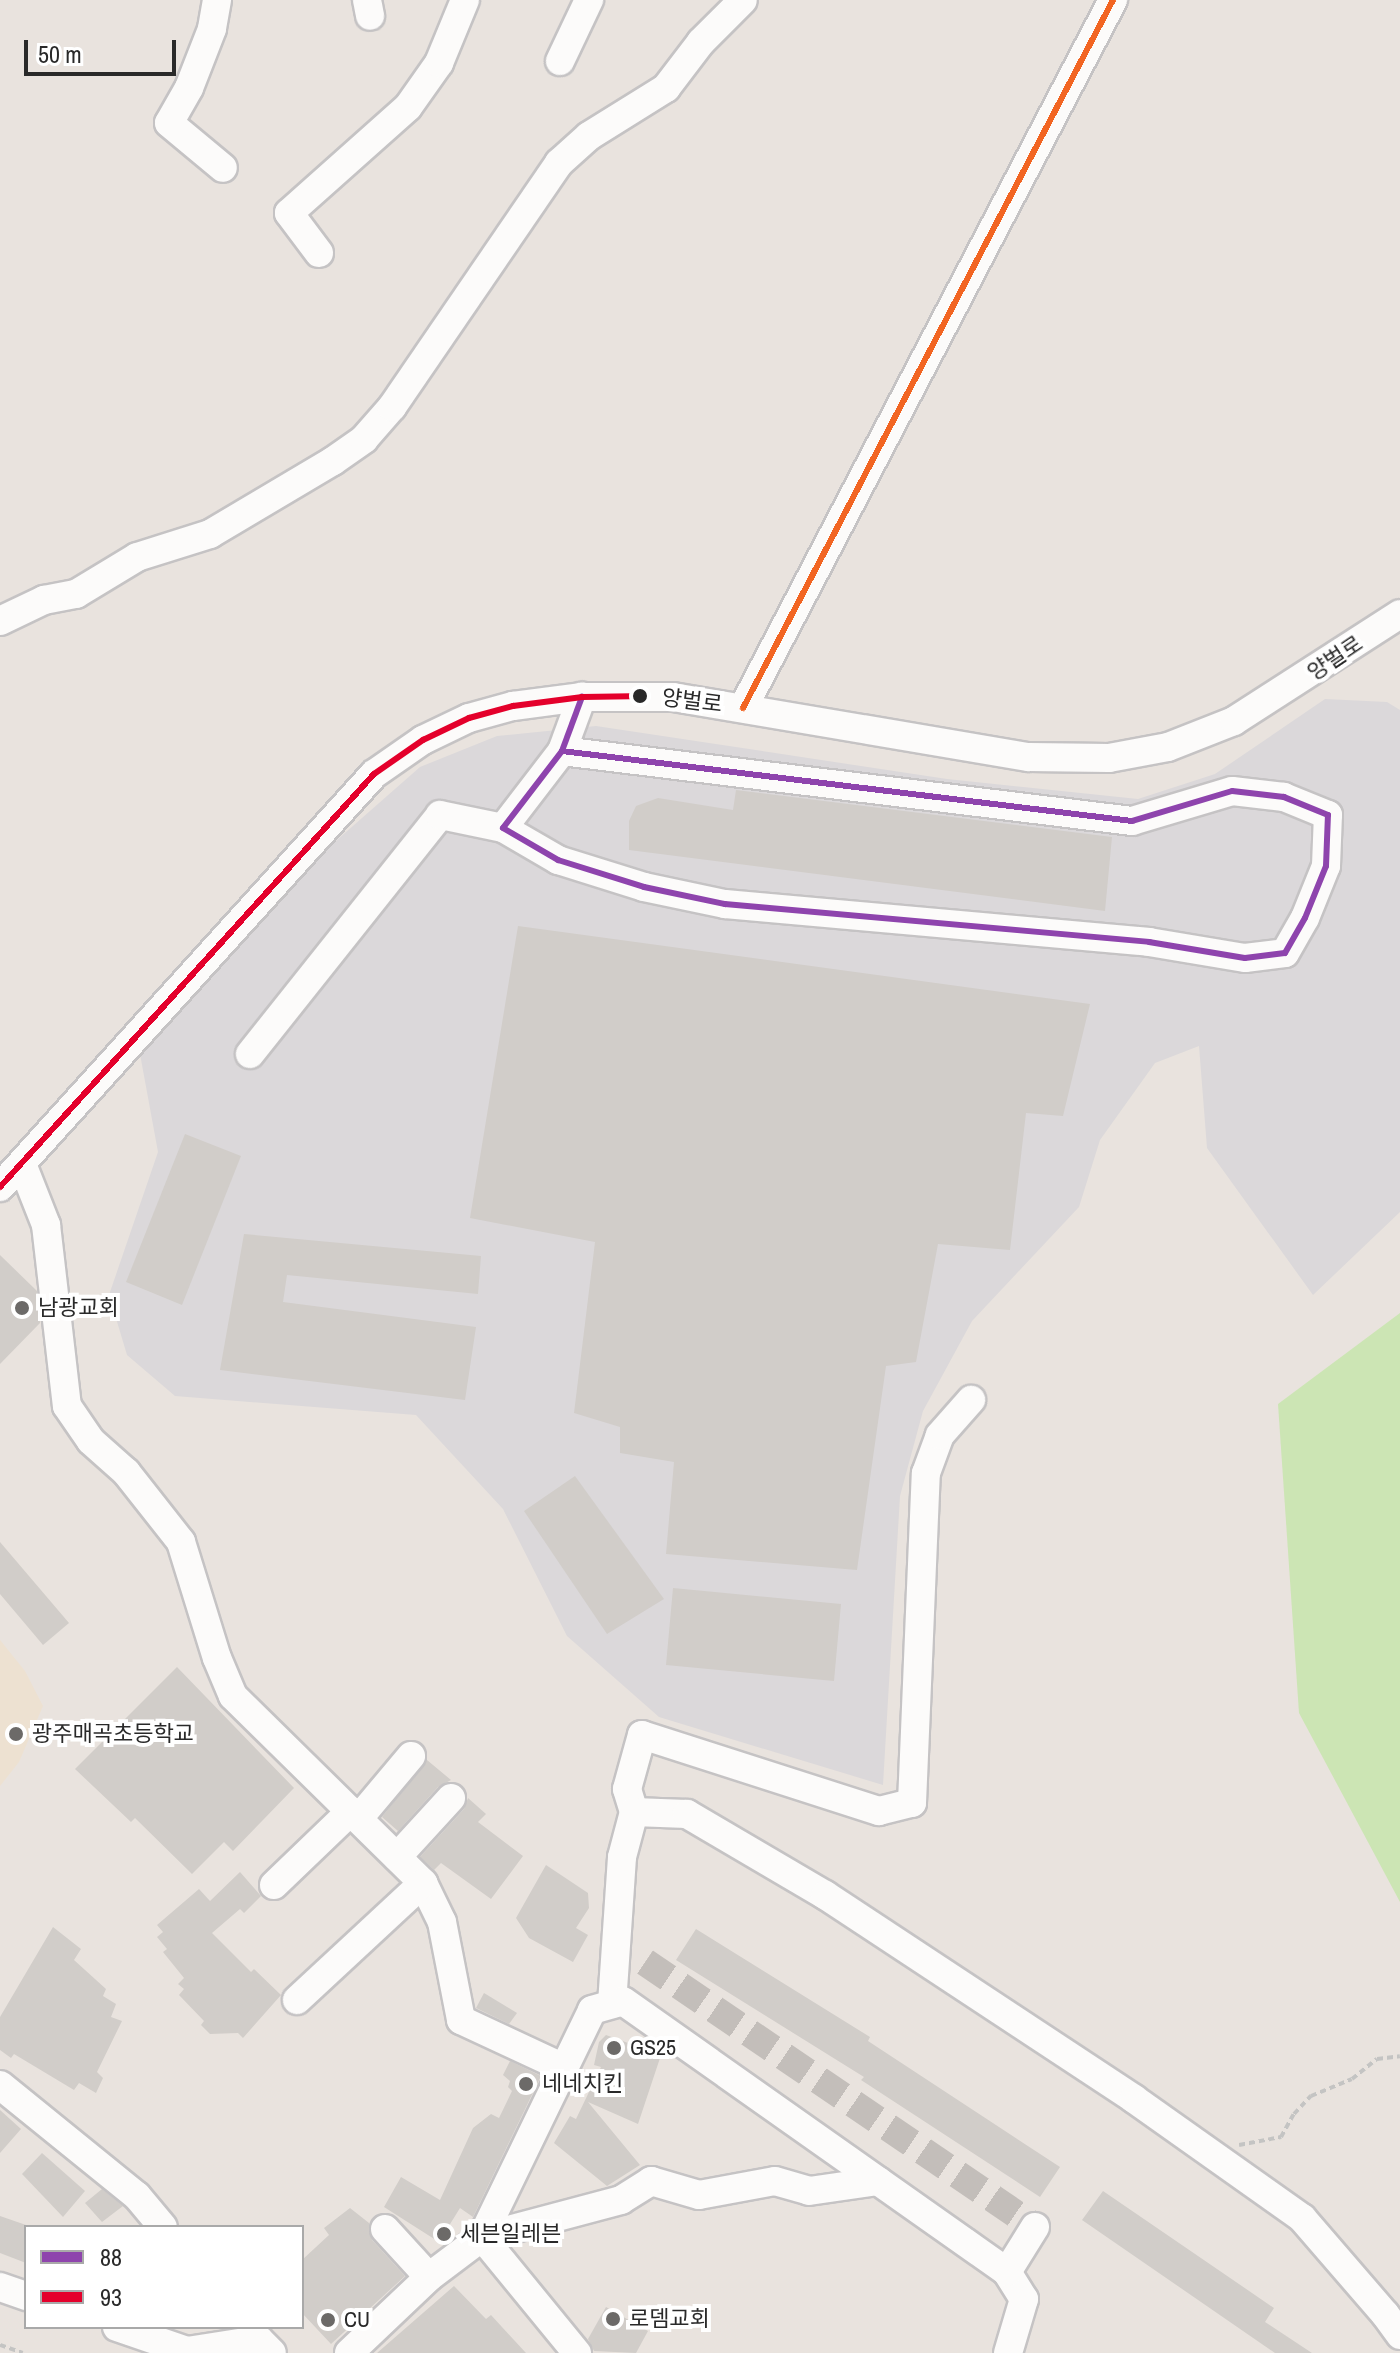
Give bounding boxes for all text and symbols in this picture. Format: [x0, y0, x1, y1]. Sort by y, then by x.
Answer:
scale bar [28, 24, 180, 74]
text: 50 m [38, 38, 82, 70]
street label: 양벌로 [1302, 630, 1368, 686]
street label: 양벌로 [660, 684, 724, 718]
unlabelled marker [632, 688, 648, 704]
place label: 남광교회 [38, 1295, 119, 1321]
marker: 남광교회 [13, 1299, 31, 1317]
place label: 광주매곡초등학교 [32, 1721, 194, 1747]
marker: 광주매곡초등학교 [7, 1725, 25, 1743]
place label: GS25 [630, 2035, 676, 2061]
marker: GS25 [605, 2039, 623, 2057]
place label: 네네치킨 [542, 2071, 623, 2097]
marker: 네네치킨 [517, 2075, 535, 2093]
place label: 세븐일레븐 [460, 2221, 561, 2247]
legend [24, 2225, 304, 2329]
marker: 세븐일레븐 [435, 2225, 453, 2243]
text: 88 [100, 2241, 122, 2273]
text: 93 [100, 2281, 122, 2313]
place label: 로뎀교회 [629, 2306, 710, 2332]
place label: CU [344, 2307, 370, 2333]
marker: 로뎀교회 [604, 2310, 622, 2328]
marker: CU [319, 2311, 337, 2329]

